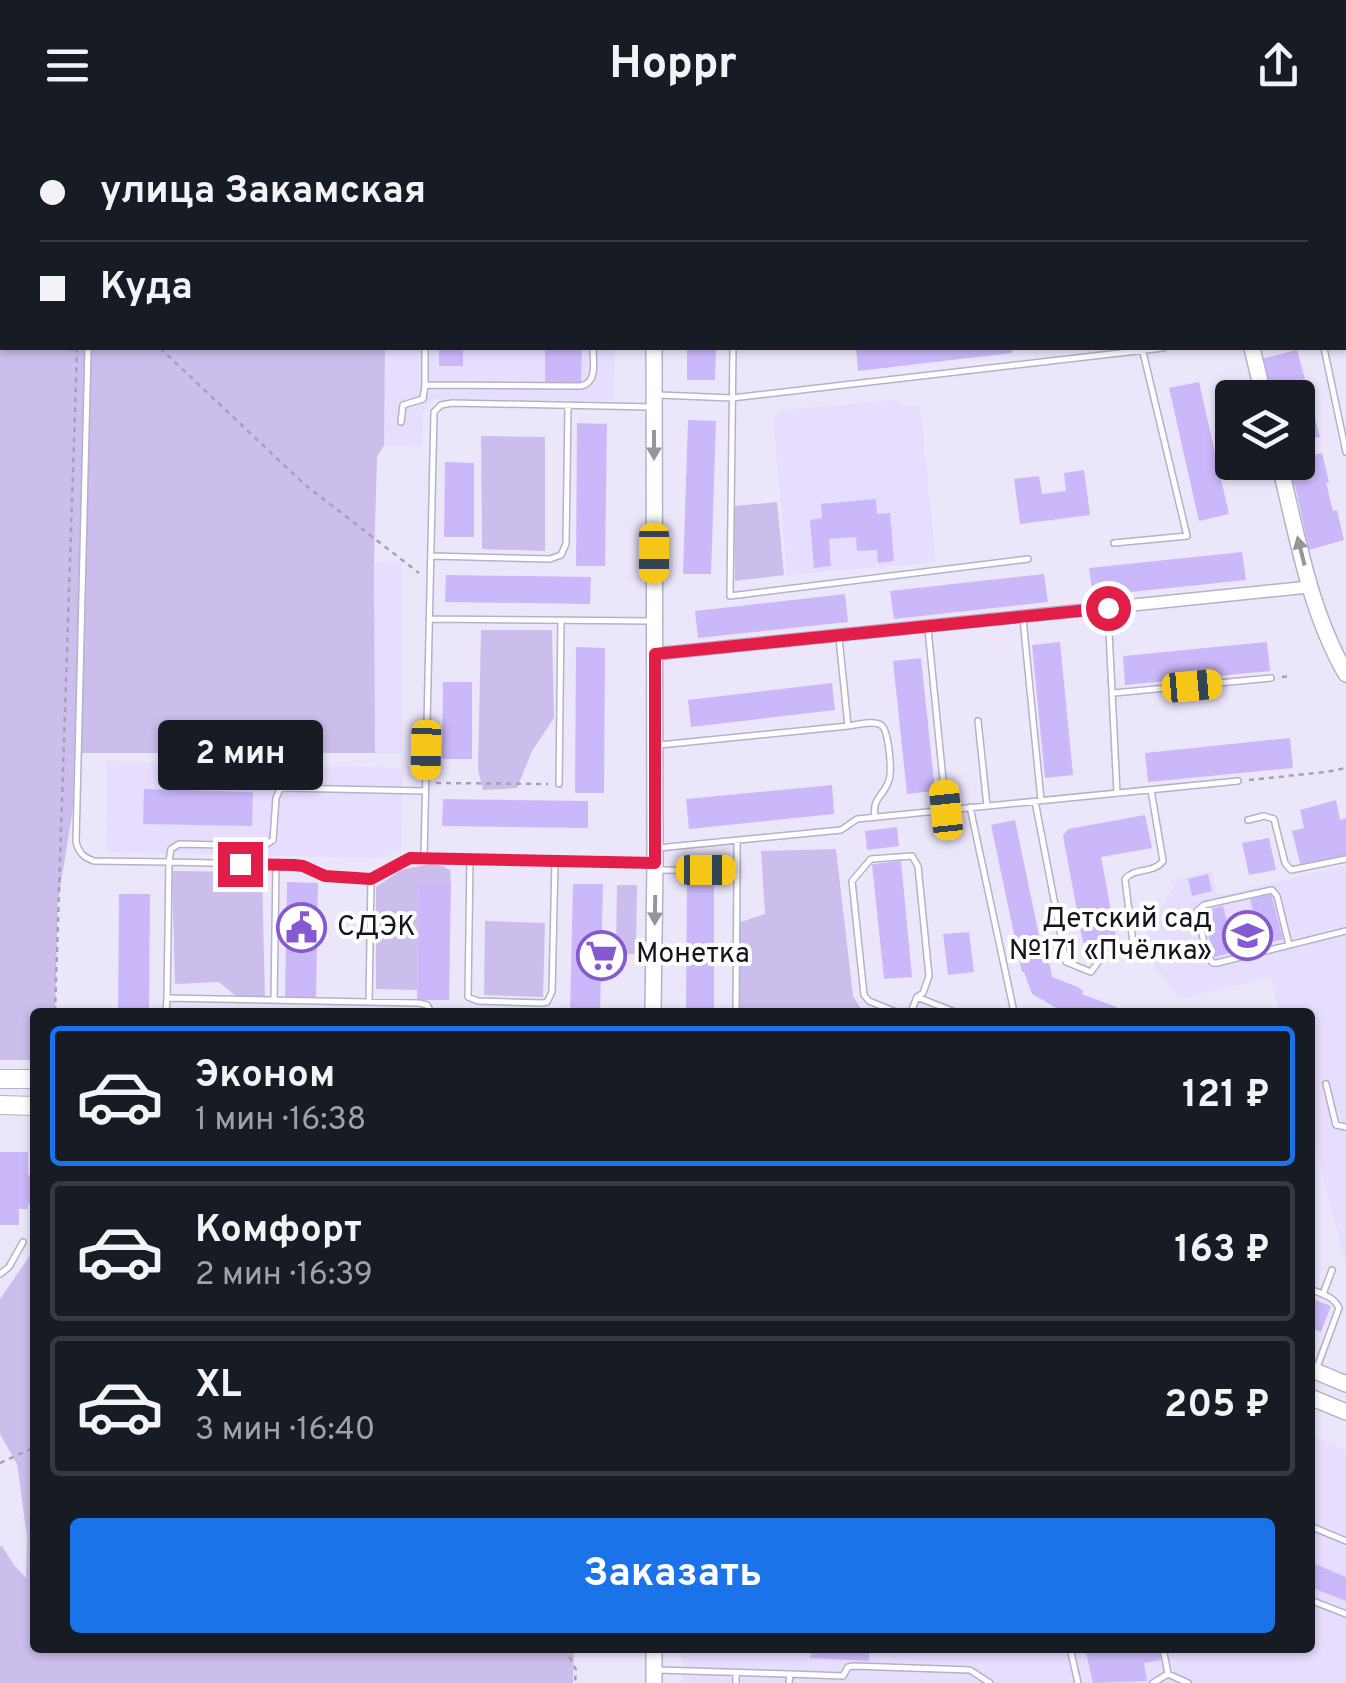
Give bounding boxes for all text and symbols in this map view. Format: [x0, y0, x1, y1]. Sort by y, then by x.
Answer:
text: Hoppr [609, 37, 737, 94]
icon: menu [40, 38, 95, 93]
icon: share [1251, 38, 1306, 93]
text: улица Закамская [100, 168, 426, 217]
text: Куда [100, 264, 193, 313]
map controls [1215, 380, 1315, 480]
button: layers [1215, 380, 1315, 480]
one-way arrow [646, 429, 662, 461]
car [639, 523, 669, 583]
one-way arrow [1292, 535, 1308, 566]
route start [1086, 586, 1131, 631]
car [1161, 668, 1223, 704]
callout: 2 мин [158, 719, 322, 789]
car [410, 720, 442, 780]
text: 2 мин [196, 735, 285, 775]
car [928, 779, 964, 841]
route end [218, 842, 263, 887]
car [676, 855, 736, 885]
one-way arrow [647, 894, 663, 926]
public building icon: СДЭК [276, 902, 328, 954]
place label: Детский сад №171 «Пчёлка» [1009, 902, 1212, 970]
place label: СДЭК [337, 910, 416, 946]
school or university icon: Детский сад №171 «Пчёлка» [1221, 910, 1273, 962]
supermarket icon: Монетка [575, 929, 627, 981]
place label: Монетка [636, 937, 750, 973]
icon: car [75, 1051, 165, 1141]
text: Эконом [195, 1052, 335, 1101]
text: 121 ₽ [1182, 1072, 1270, 1121]
text: 1 мин · 16:38 [195, 1101, 366, 1141]
icon: car [75, 1206, 165, 1296]
text: Комфорт [195, 1207, 362, 1256]
text: 163 ₽ [1174, 1227, 1270, 1276]
text: 2 мин · 16:39 [195, 1256, 373, 1296]
icon: car [75, 1361, 165, 1451]
text: XL [195, 1362, 242, 1411]
text: 205 ₽ [1164, 1382, 1270, 1431]
text: 3 мин · 16:40 [195, 1411, 375, 1451]
button: Заказать [70, 1518, 1275, 1633]

